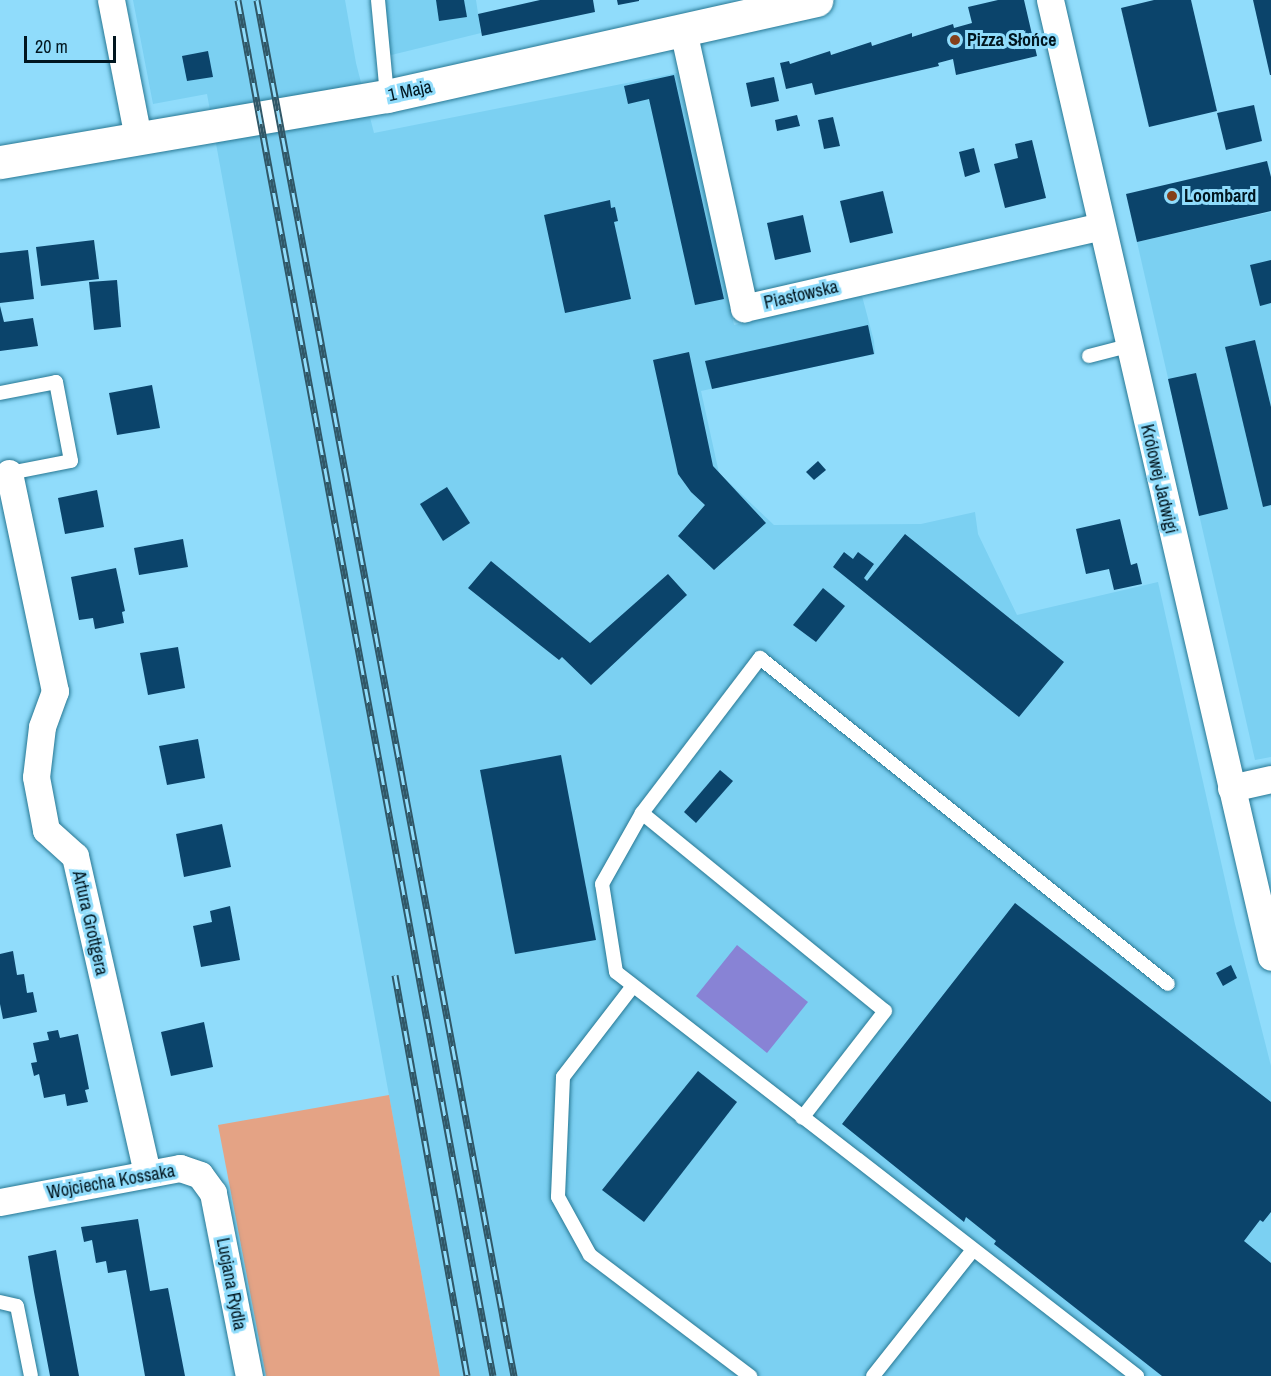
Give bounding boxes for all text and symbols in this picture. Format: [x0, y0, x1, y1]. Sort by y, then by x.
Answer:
scale bar [27, 24, 118, 62]
place label: Pizza Słońce [967, 29, 1056, 51]
marker: Pizza Słońce [948, 33, 962, 47]
text: 20 m [35, 34, 68, 59]
street label: 1 Maja [386, 76, 434, 106]
place label: Loombard [1184, 185, 1256, 207]
marker: Loombard [1165, 189, 1179, 203]
street label: Piastowska [762, 276, 840, 314]
street label: Królowej Jadwigi [1136, 422, 1182, 536]
street label: Artura Grottgera [67, 869, 113, 977]
street label: Wojciecha Kossaka [45, 1160, 177, 1204]
street label: Lucjana Rydla [211, 1236, 251, 1332]

